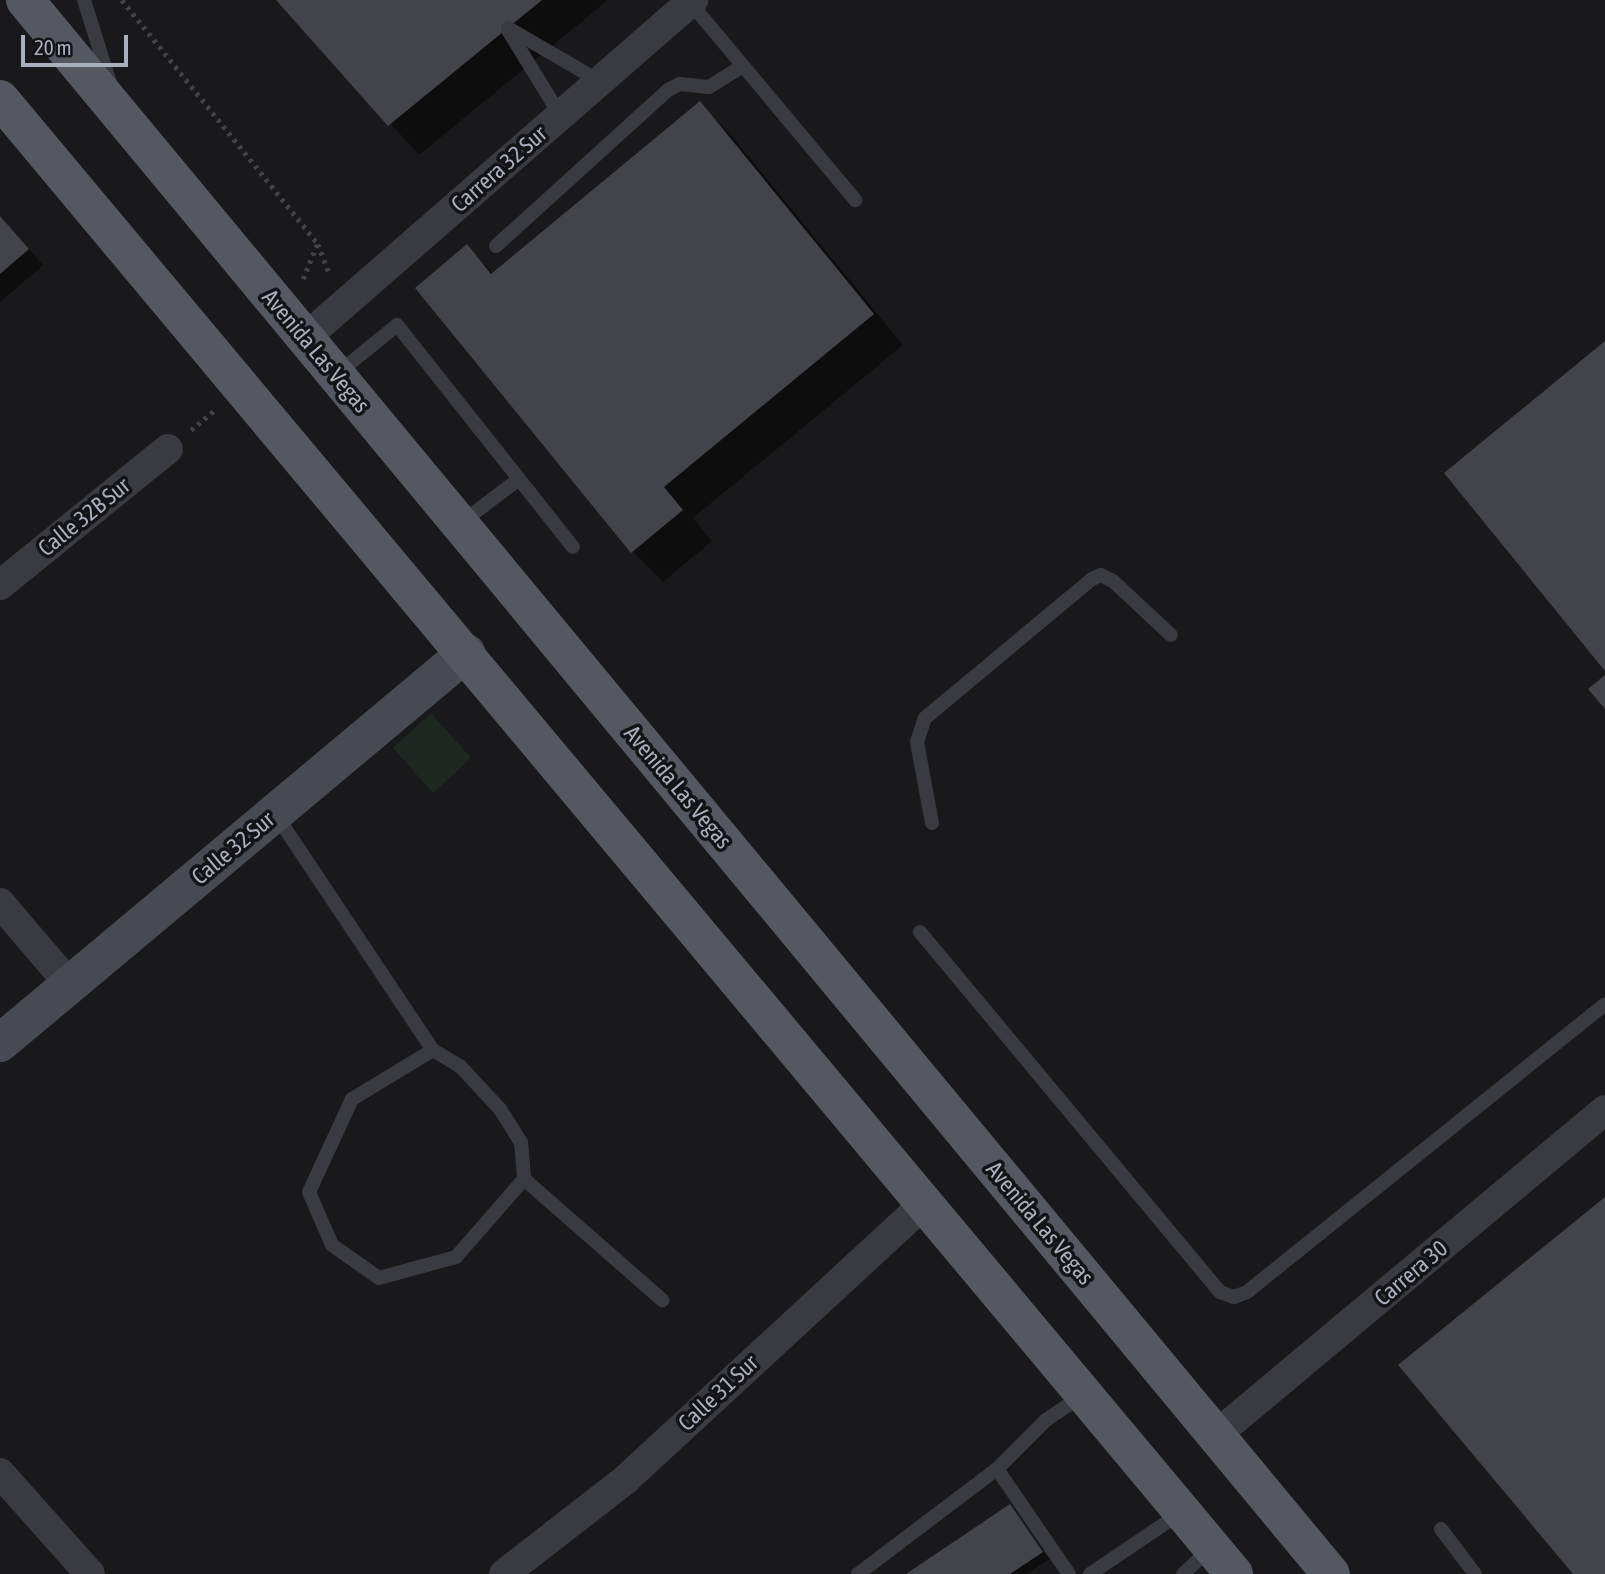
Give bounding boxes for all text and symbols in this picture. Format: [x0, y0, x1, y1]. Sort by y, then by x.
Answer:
scale bar [24, 21, 131, 65]
text: 20 m [34, 35, 72, 59]
street label: Carrera 32 Sur [446, 120, 552, 218]
street label: Avenida Las Vegas [256, 284, 376, 418]
street label: Calle 32B Sur [33, 472, 135, 562]
street label: Avenida Las Vegas [618, 720, 738, 854]
street label: Calle 32 Sur [186, 806, 280, 890]
street label: Avenida Las Vegas [980, 1156, 1100, 1290]
street label: Carrera 30 [1369, 1235, 1453, 1311]
street label: Calle 31 Sur [672, 1349, 764, 1437]

